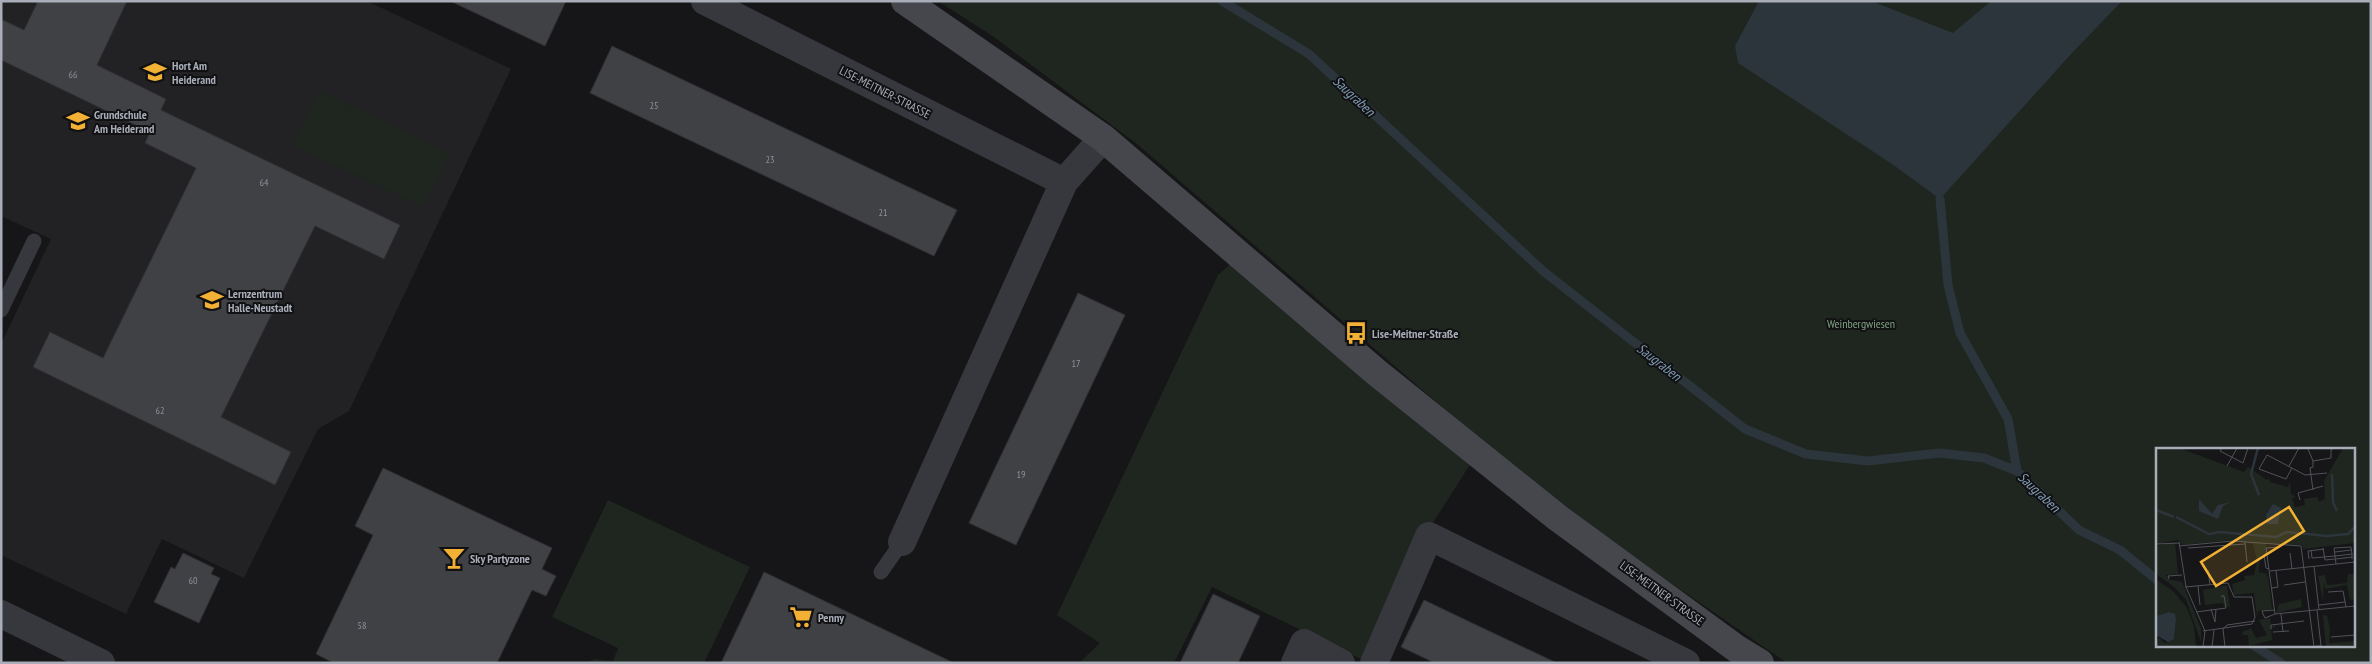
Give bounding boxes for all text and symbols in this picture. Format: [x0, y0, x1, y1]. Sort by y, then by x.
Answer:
place label: Hort Am Heiderand [172, 58, 216, 87]
school or university icon: Hort Am Heiderand [142, 59, 168, 85]
street label: LISE-MEITNER-STRASSE [837, 63, 933, 121]
house number: 66 [69, 68, 78, 81]
water label: Saugraben [1329, 72, 1379, 121]
house number: 25 [650, 99, 659, 112]
place label: Grundschule Am Heiderand [93, 107, 154, 136]
school or university icon: Grundschule Am Heiderand [65, 108, 91, 134]
house number: 23 [766, 153, 775, 166]
house number: 64 [260, 176, 269, 189]
house number: 21 [879, 206, 888, 219]
place label: Lernzentrum Halle-Neustadt [228, 286, 293, 315]
school or university icon: Lernzentrum Halle-Neustadt [199, 287, 225, 313]
park label: Weinbergwiesen [1827, 316, 1895, 331]
bus stop icon: Lise-Meitner-Straße [1343, 320, 1369, 346]
place label: Lise-Meitner-Straße [1372, 326, 1458, 341]
water label: Saugraben [1633, 339, 1685, 385]
house number: 17 [1072, 357, 1081, 370]
house number: 62 [156, 404, 165, 417]
inset map [2156, 448, 2354, 646]
house number: 19 [1017, 468, 1026, 481]
water label: Saugraben [2014, 468, 2064, 517]
bar icon: Sky Partyzone [441, 545, 467, 571]
place label: Sky Partyzone [470, 551, 530, 566]
street label: LISE-MEITNER-STRASSE [1617, 558, 1707, 628]
house number: 60 [189, 574, 198, 587]
supermarket icon: Penny [788, 604, 814, 630]
place label: Penny [818, 610, 844, 625]
house number: 58 [358, 619, 367, 632]

